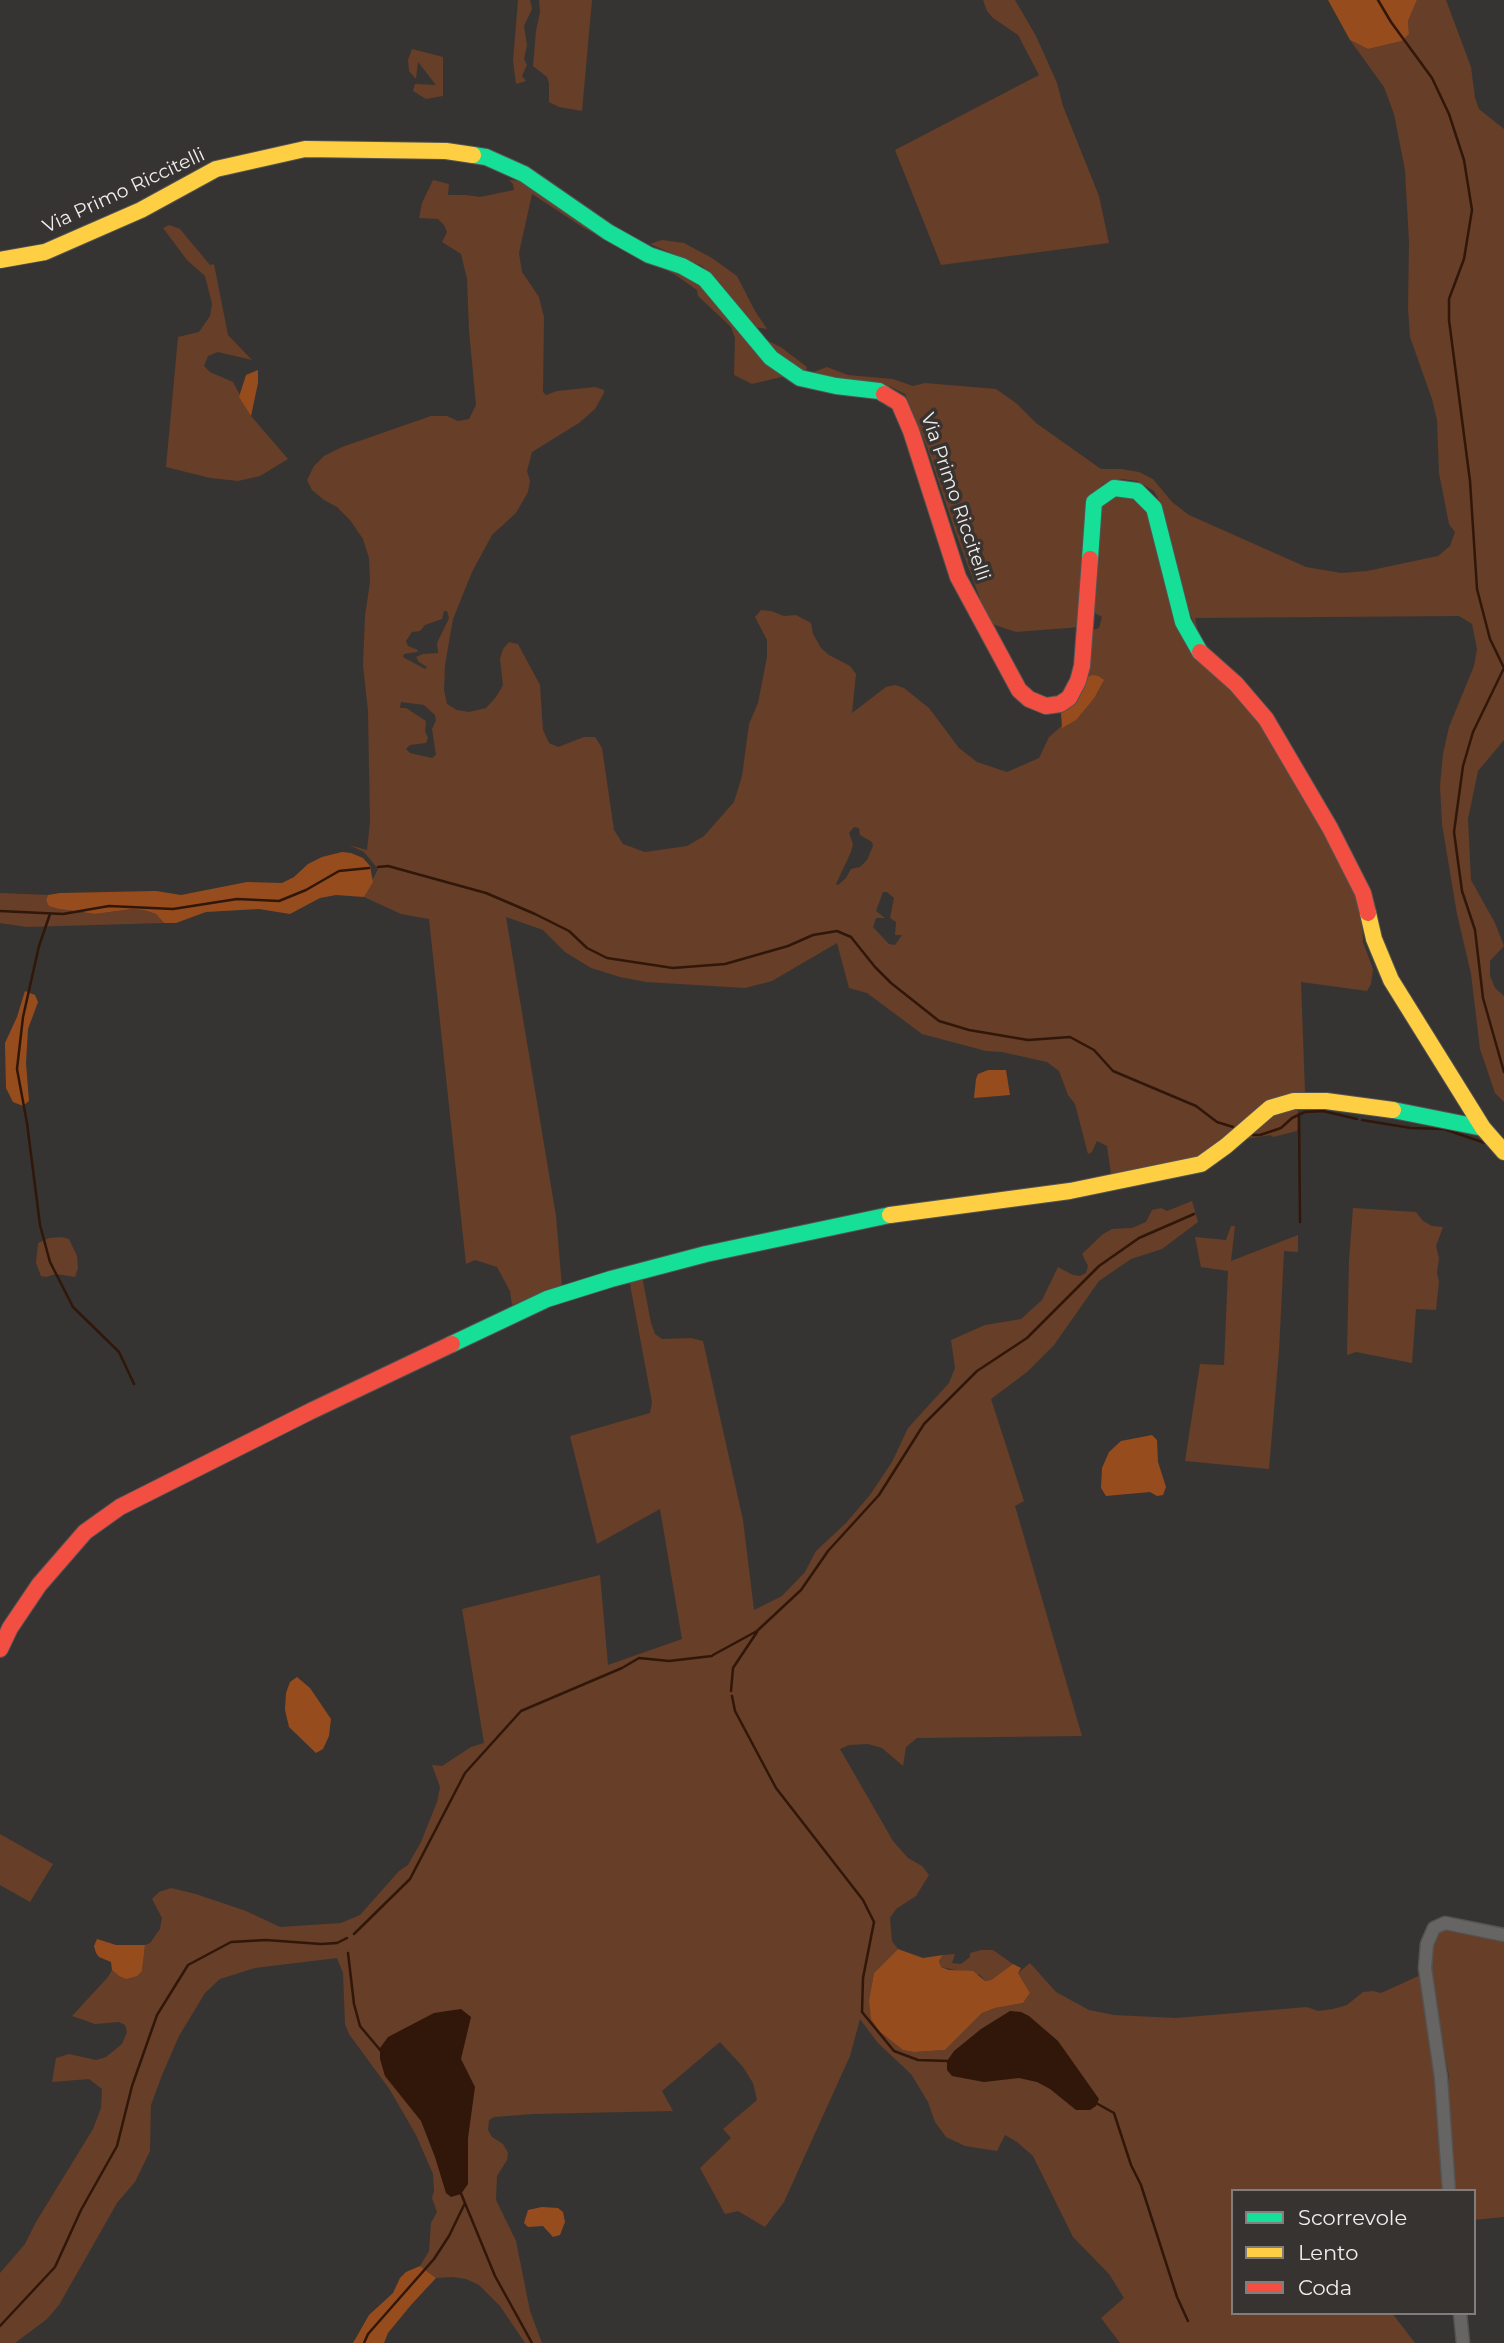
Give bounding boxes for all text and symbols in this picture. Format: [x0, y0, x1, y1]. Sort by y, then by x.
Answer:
street label: Via Primo Riccitelli [39, 143, 209, 239]
street label: Via Primo Riccitelli [916, 410, 994, 584]
legend [1231, 2189, 1476, 2315]
text: Scorrevole [1298, 2205, 1407, 2230]
text: Lento [1298, 2240, 1358, 2265]
text: Coda [1298, 2275, 1352, 2300]

